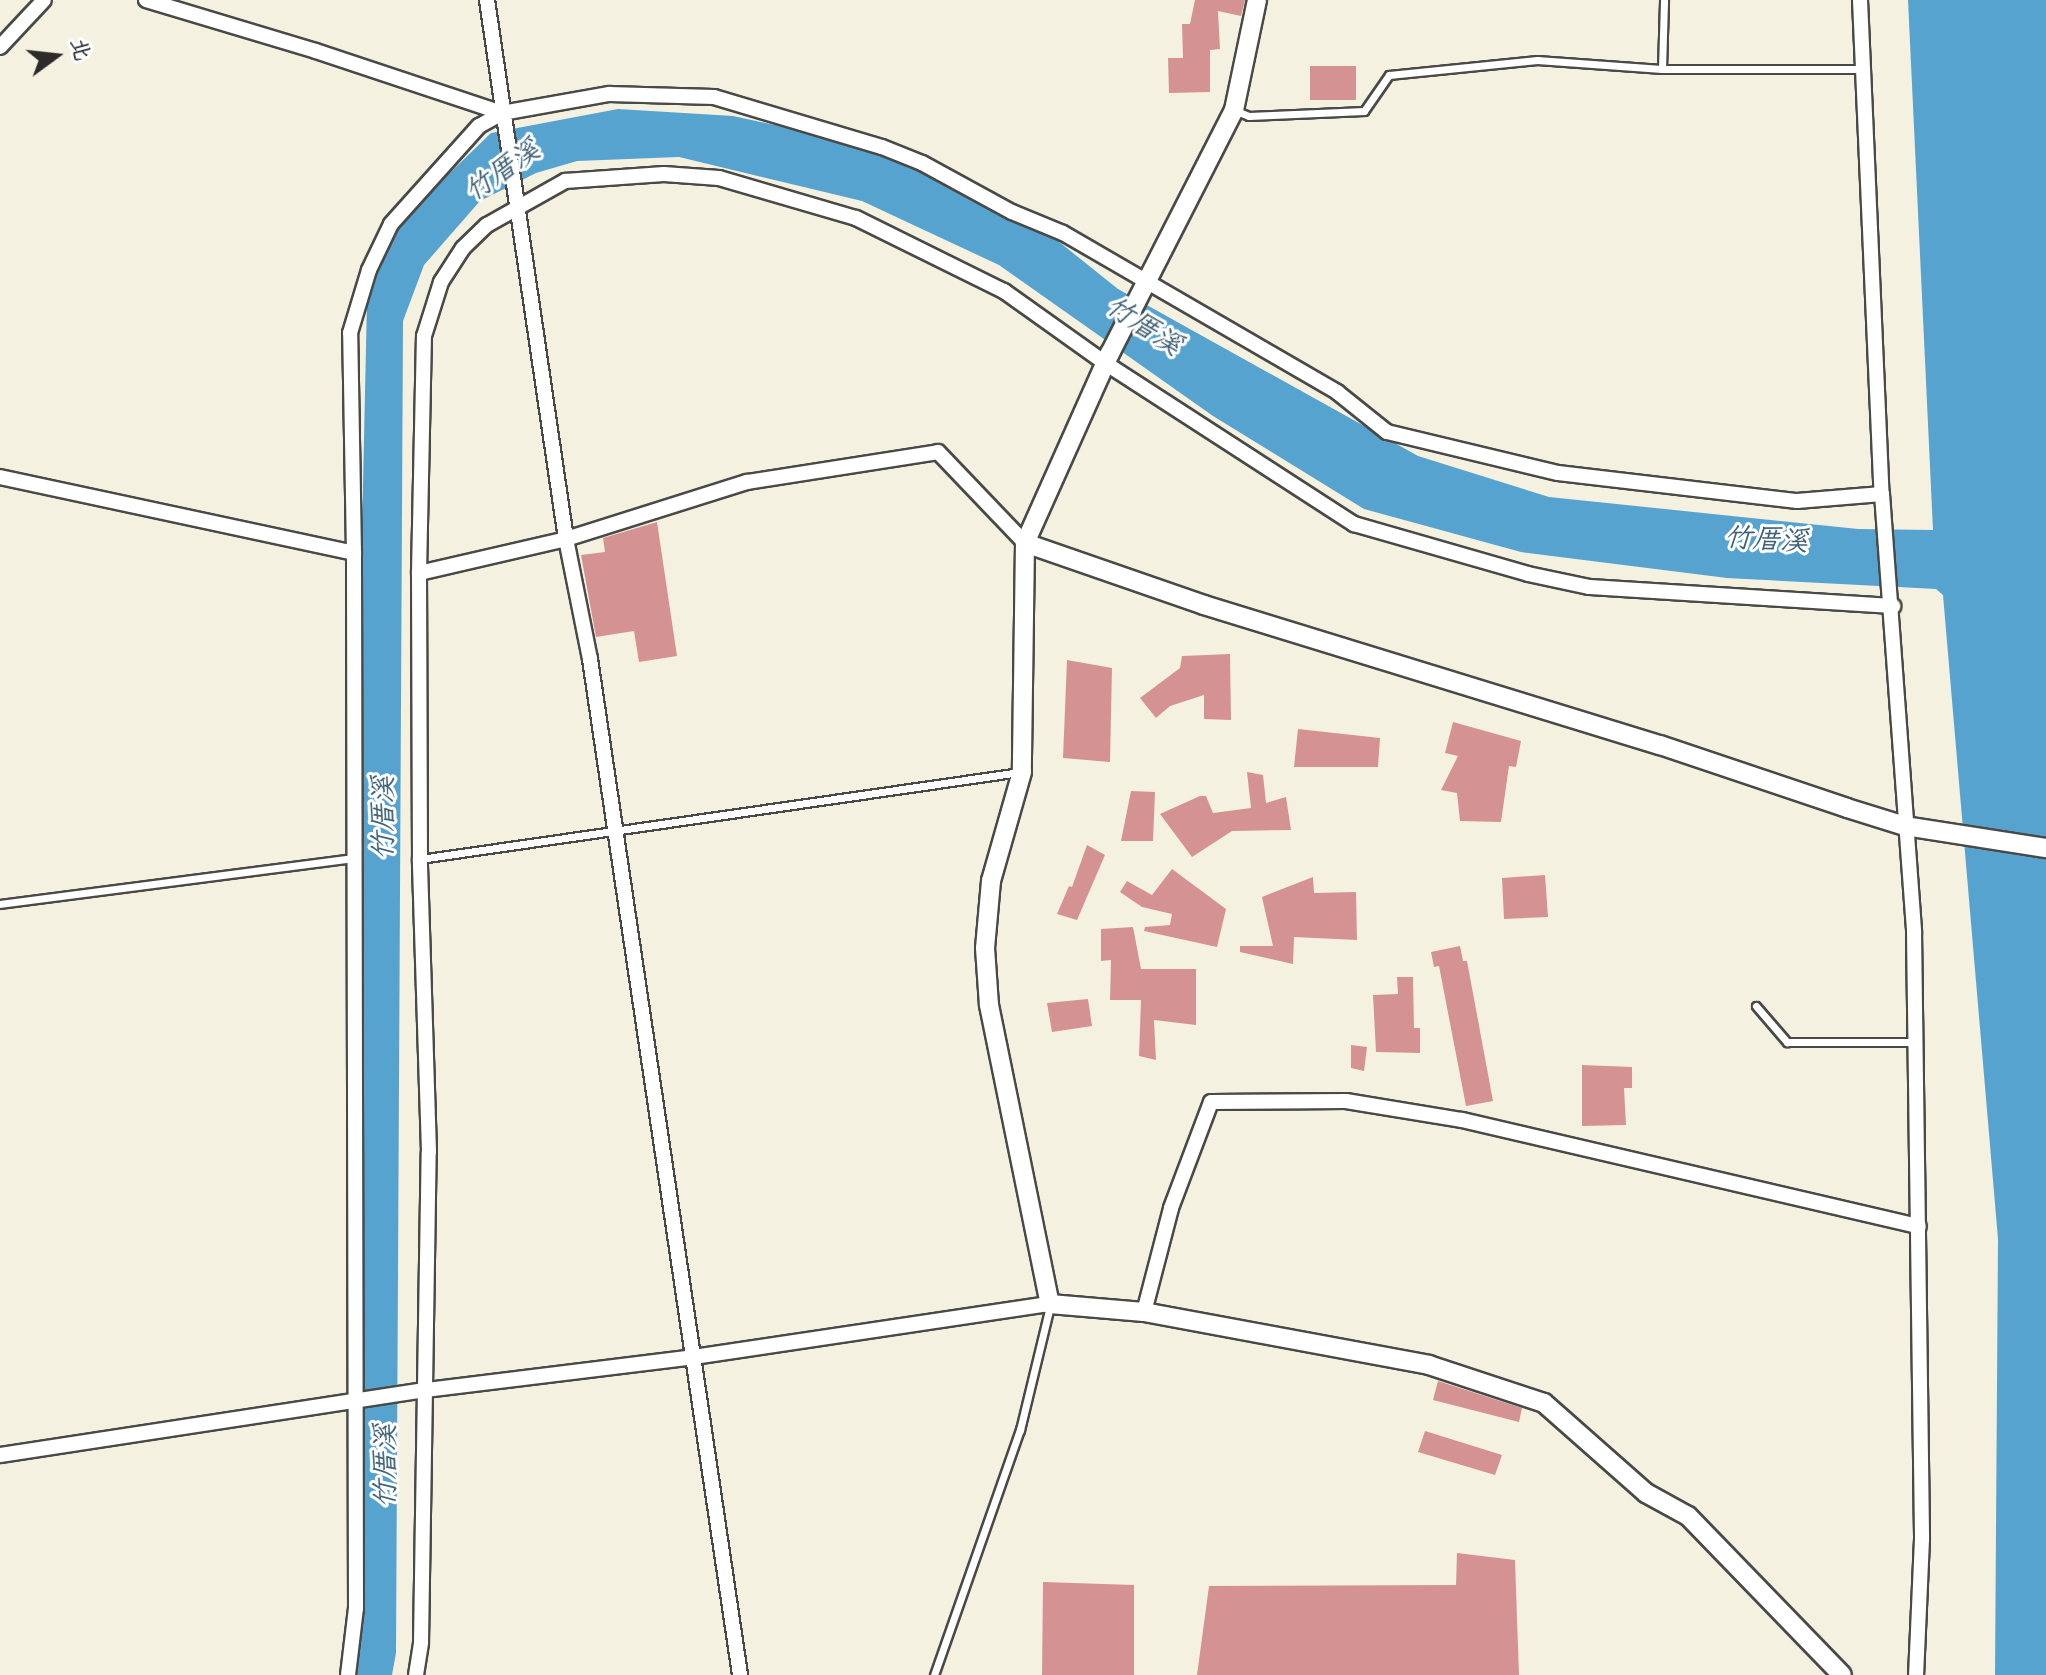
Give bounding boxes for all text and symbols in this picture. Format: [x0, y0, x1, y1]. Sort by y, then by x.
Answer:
north arrow [16, 16, 96, 96]
text: 北 [60, 34, 99, 65]
water label: 竹厝溪 [459, 134, 547, 210]
water label: 竹厝溪 [1099, 290, 1187, 364]
water label: 竹厝溪 [1723, 522, 1809, 560]
water label: 竹厝溪 [368, 776, 402, 860]
water label: 竹厝溪 [370, 1424, 404, 1508]

